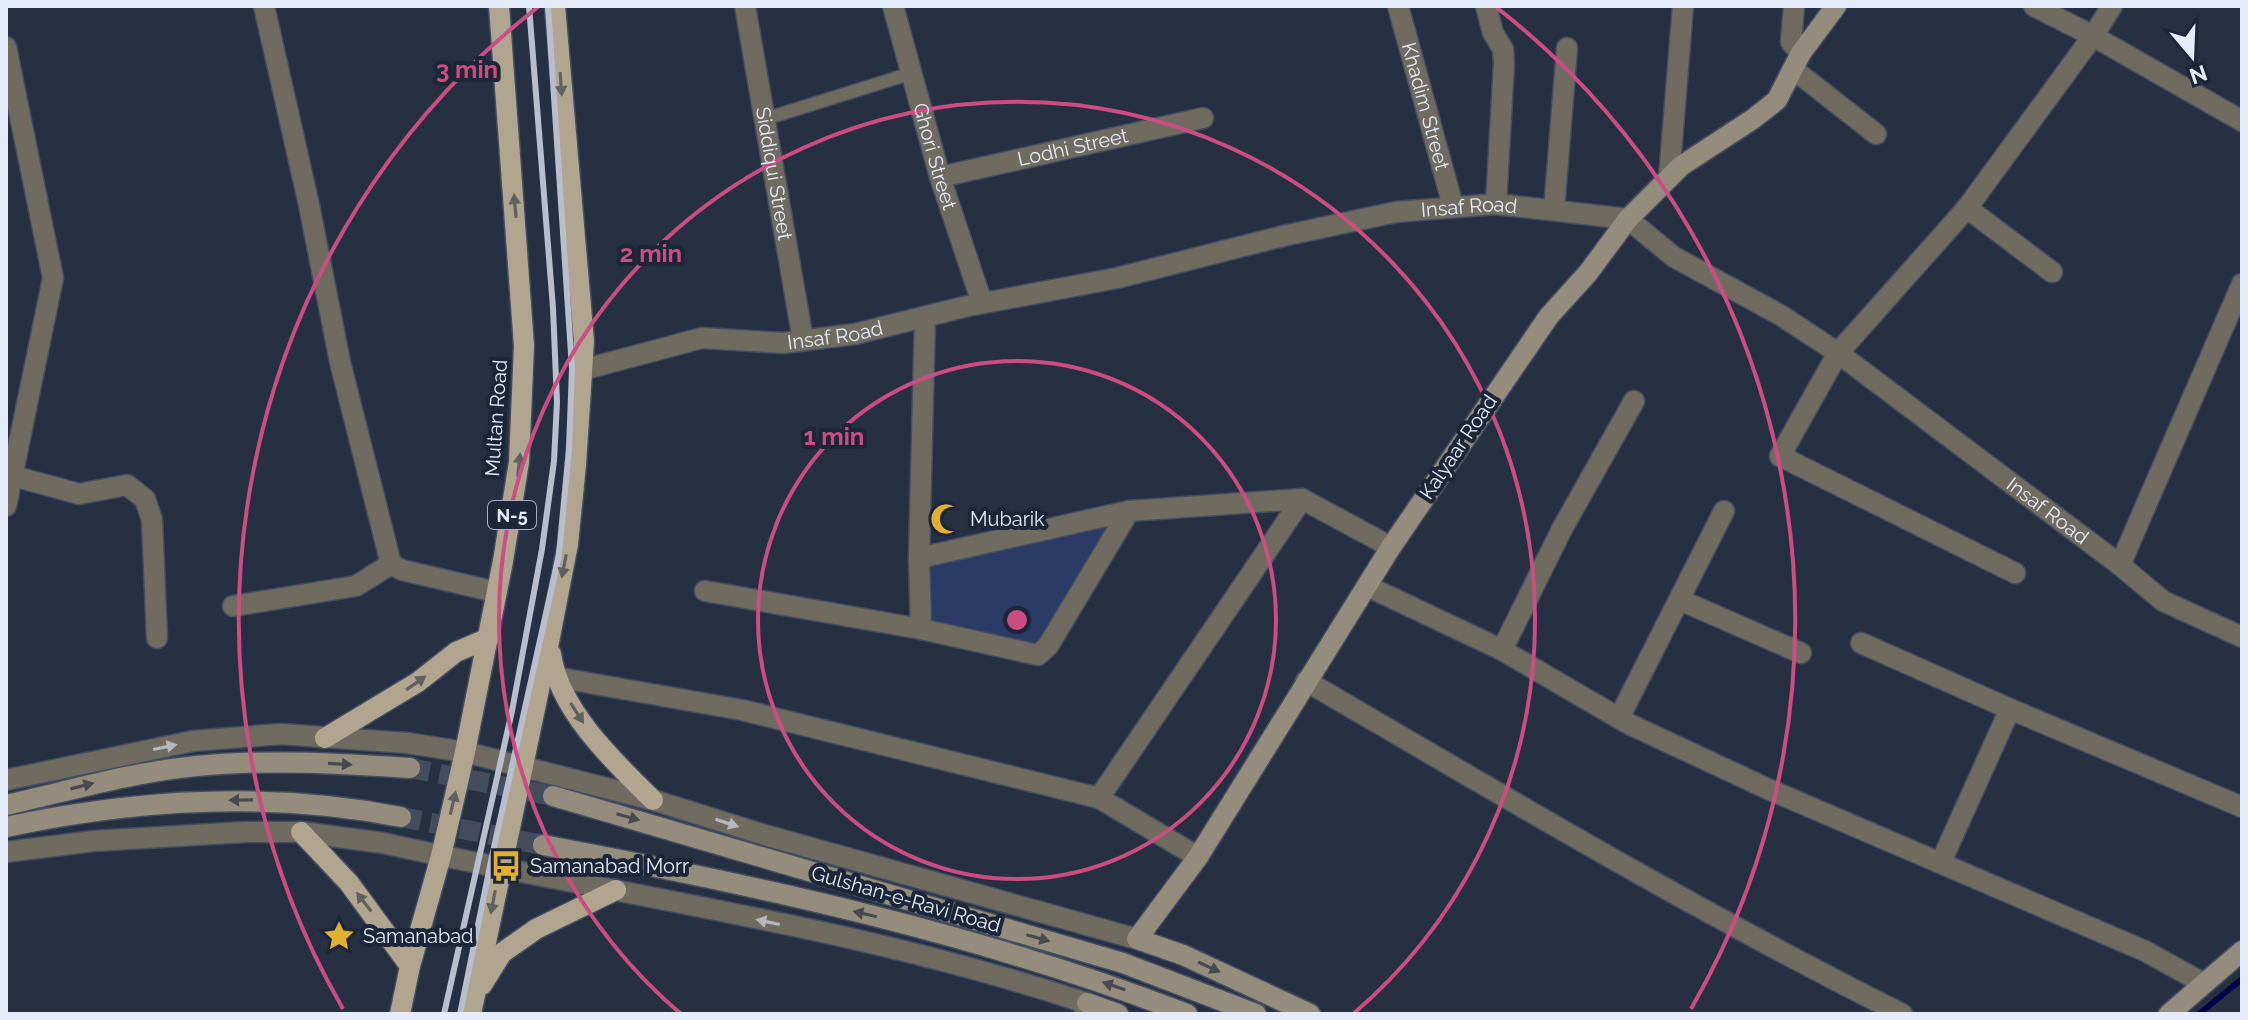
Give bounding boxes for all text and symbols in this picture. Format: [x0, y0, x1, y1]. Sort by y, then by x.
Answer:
north arrow [2152, 16, 2232, 96]
street label: Khadim Street [1397, 40, 1455, 173]
text: 3 min [436, 55, 498, 84]
text: N [2186, 60, 2211, 90]
one-way arrow [555, 72, 568, 97]
street label: Ghori Street [908, 100, 962, 213]
street label: Siddiqui Street [751, 105, 798, 242]
street label: Lodhi Street [1015, 123, 1130, 171]
street label: Insaf Road [1420, 192, 1518, 222]
one-way arrow [508, 193, 521, 218]
text: 2 min [620, 239, 682, 268]
street label: Insaf Road [786, 316, 885, 354]
street label: Multan Road [480, 359, 512, 477]
street label: Kalyaar Road [1414, 390, 1502, 504]
text: 1 min [804, 422, 864, 451]
one-way arrow [512, 452, 525, 477]
street label: Insaf Road [2002, 472, 2093, 549]
road number: N-5 [488, 501, 536, 529]
mosque icon: Mubarik [929, 502, 963, 536]
place label: Mubarik [970, 507, 1045, 531]
one-way arrow [557, 553, 569, 578]
centre of rings [1003, 606, 1031, 634]
one-way arrow [405, 676, 426, 691]
one-way arrow [570, 703, 585, 724]
one-way arrow [152, 740, 177, 753]
one-way arrow [328, 758, 353, 771]
one-way arrow [69, 780, 94, 792]
one-way arrow [448, 790, 460, 815]
one-way arrow [228, 794, 253, 806]
one-way arrow [615, 811, 640, 823]
one-way arrow [715, 817, 739, 830]
bus stop icon: Samanabad Morr [489, 849, 523, 883]
place label: Samanabad Morr [530, 854, 689, 878]
street label: Gulshan-e-Ravi Road [809, 860, 1003, 938]
one-way arrow [487, 890, 499, 915]
one-way arrow [357, 892, 373, 912]
one-way arrow [852, 907, 877, 920]
one-way arrow [755, 915, 780, 928]
place icon: Samanabad [322, 919, 356, 953]
place label: Samanabad [363, 924, 474, 948]
one-way arrow [1027, 932, 1051, 945]
one-way arrow [1198, 960, 1221, 974]
one-way arrow [1102, 980, 1126, 992]

